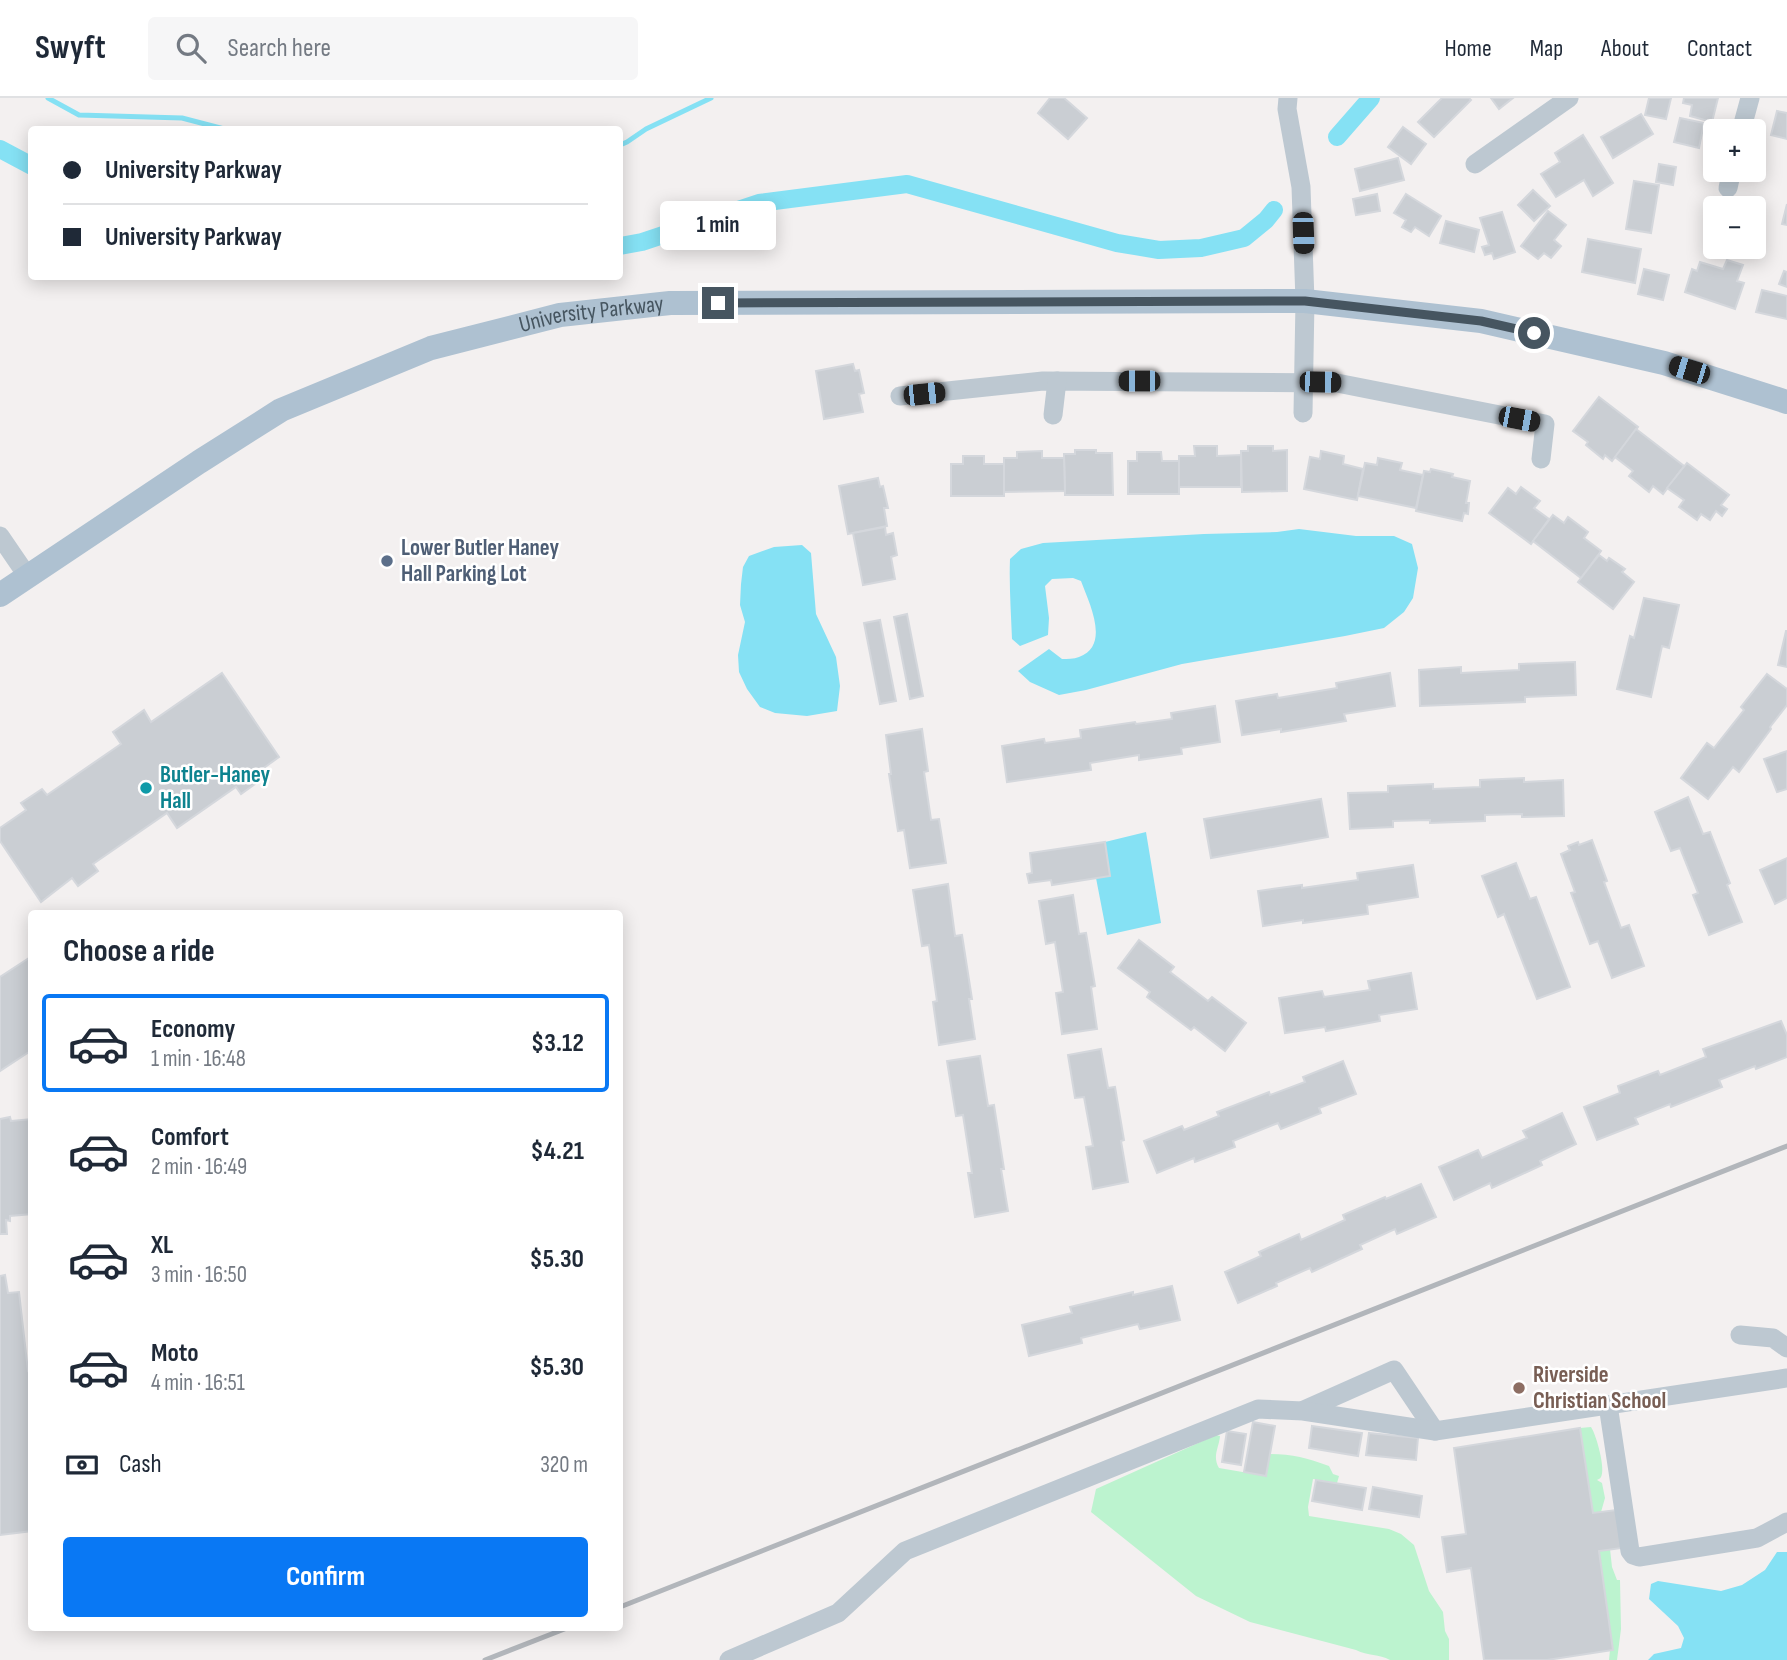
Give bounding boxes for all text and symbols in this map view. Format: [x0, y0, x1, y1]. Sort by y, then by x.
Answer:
search box [148, 17, 638, 80]
text: Swyft [35, 28, 106, 68]
icon: search [172, 29, 210, 67]
text: Search here [228, 33, 331, 64]
text: Home [1444, 34, 1492, 63]
text: Map [1530, 34, 1563, 63]
text: About [1601, 34, 1649, 63]
text: Contact [1687, 34, 1752, 63]
map controls [1703, 119, 1766, 259]
button: + [1703, 119, 1766, 182]
text: University Parkway [105, 155, 282, 186]
button: − [1703, 196, 1766, 259]
callout: 1 min [660, 202, 776, 250]
text: 1 min [697, 211, 739, 239]
car [1292, 212, 1315, 254]
text: University Parkway [105, 222, 282, 253]
route end [702, 287, 734, 319]
street label: University Parkway [516, 290, 665, 339]
route start [1518, 317, 1550, 349]
car [1666, 354, 1713, 386]
car [1119, 371, 1161, 392]
car [1299, 371, 1342, 393]
car [903, 381, 946, 407]
car [1497, 405, 1542, 433]
place label: Lower Butler Haney Hall Parking Lot [401, 534, 559, 588]
marker: Lower Butler Haney Hall Parking Lot [379, 553, 395, 569]
place label: Butler-Haney Hall [160, 761, 271, 815]
marker: Butler-Haney Hall [138, 780, 154, 796]
text: Choose a ride [63, 932, 215, 971]
icon: car [67, 1012, 130, 1075]
text: Economy [151, 1014, 235, 1045]
text: $3.12 [531, 1028, 584, 1059]
text: 1 min · 16:48 [151, 1045, 246, 1073]
icon: car [67, 1120, 130, 1183]
text: Comfort [151, 1122, 229, 1153]
text: $4.21 [531, 1136, 584, 1167]
text: 2 min · 16:49 [151, 1153, 247, 1181]
icon: car [67, 1228, 130, 1291]
text: XL [151, 1230, 173, 1261]
text: $5.30 [529, 1244, 584, 1275]
text: 3 min · 16:50 [151, 1261, 247, 1289]
icon: car [67, 1336, 130, 1399]
text: Moto [151, 1338, 199, 1369]
text: $5.30 [529, 1352, 584, 1383]
place label: Riverside Christian School [1533, 1361, 1666, 1415]
text: 4 min · 16:51 [151, 1369, 245, 1397]
marker: Riverside Christian School [1511, 1380, 1527, 1396]
icon: cash [63, 1446, 101, 1484]
text: Cash [119, 1449, 162, 1480]
text: 320 m [540, 1451, 588, 1479]
button: Confirm [63, 1537, 588, 1617]

